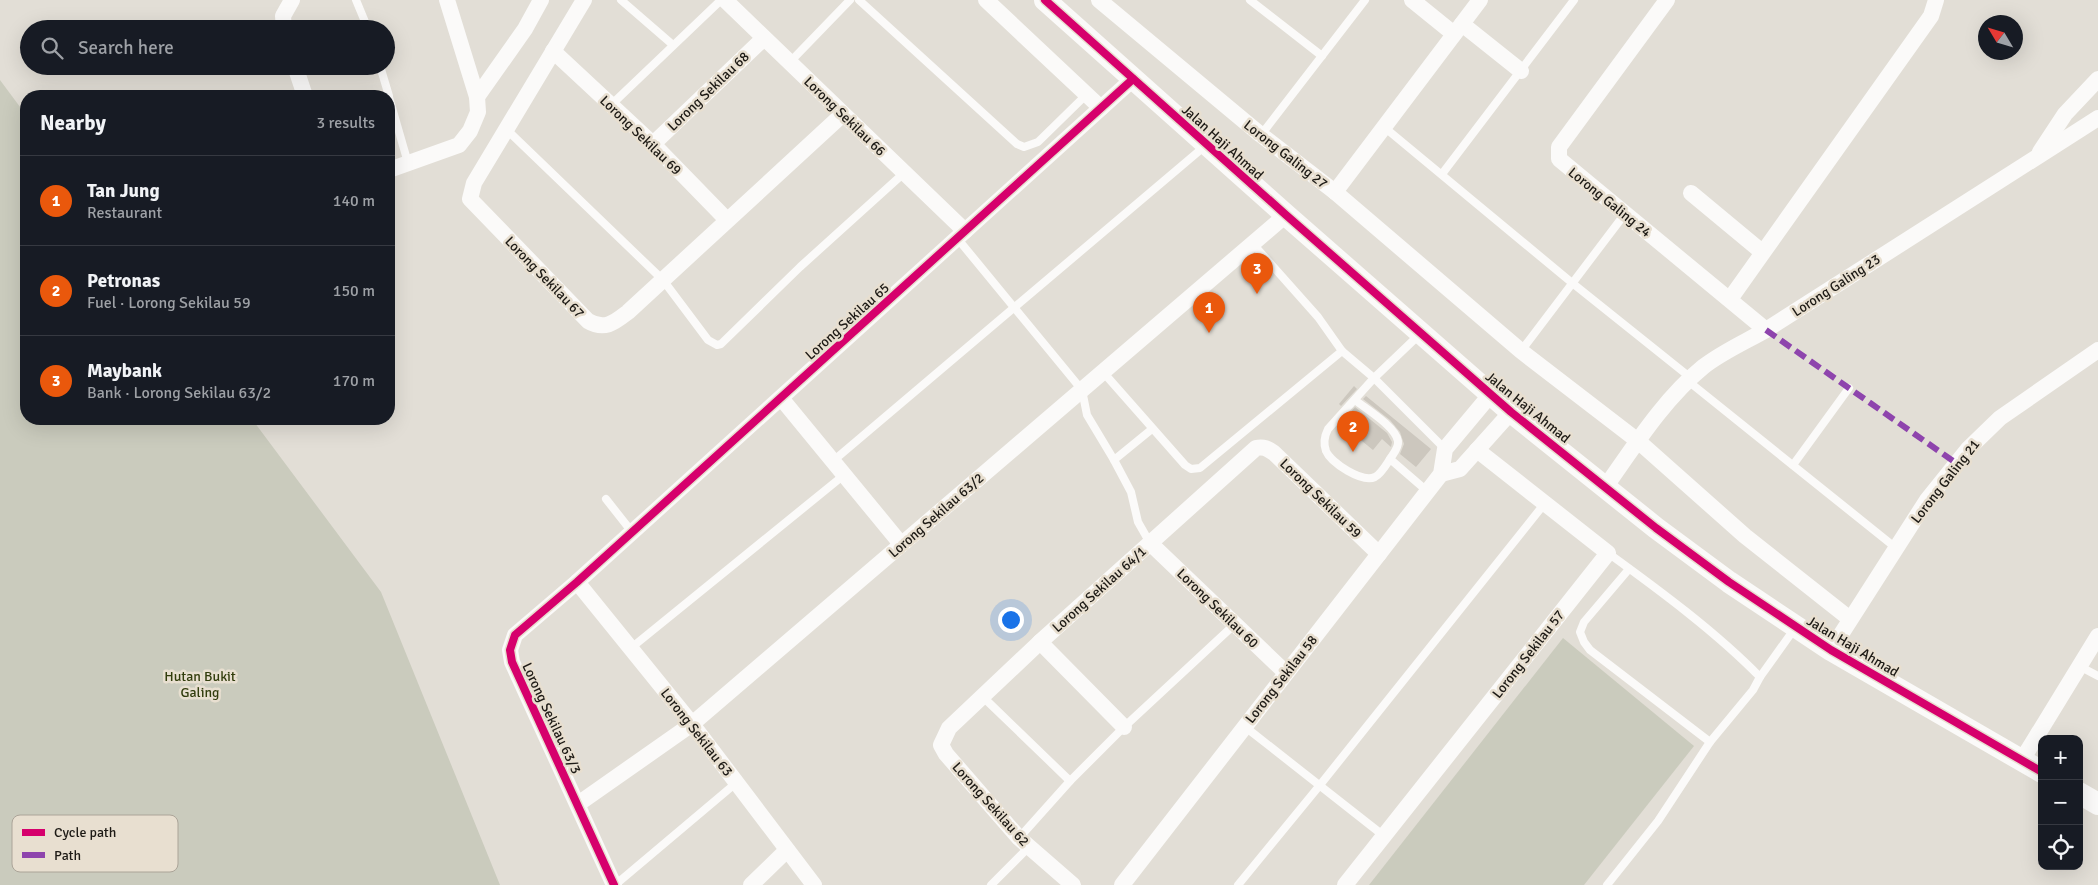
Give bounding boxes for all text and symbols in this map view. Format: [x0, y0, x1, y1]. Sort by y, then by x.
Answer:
north arrow [1978, 15, 2023, 60]
search box [20, 20, 395, 75]
icon: search [38, 34, 66, 62]
text: Search here [78, 36, 174, 60]
street label: Lorong Sekilau 68 [664, 48, 753, 135]
street label: Lorong Sekilau 66 [800, 73, 889, 160]
street label: Lorong Sekilau 69 [596, 92, 685, 179]
street label: Jalan Haji Ahmad [1178, 101, 1267, 184]
text: Nearby [40, 110, 106, 136]
text: 3 results [316, 113, 375, 133]
street label: Lorong Galing 27 [1240, 116, 1331, 192]
street label: Lorong Galing 24 [1565, 164, 1655, 241]
text: Tan Jung [87, 179, 160, 203]
text: 1 [52, 191, 60, 211]
text: 140 m [333, 191, 375, 211]
text: Restaurant [87, 203, 162, 223]
street label: Lorong Sekilau 67 [501, 233, 588, 322]
street label: Lorong Galing 23 [1789, 251, 1884, 320]
pin: 3 [1241, 253, 1273, 294]
text: Petronas [87, 269, 160, 293]
street label: Lorong Sekilau 65 [802, 279, 893, 364]
text: 2 [52, 281, 60, 301]
text: 150 m [333, 281, 375, 301]
pin: 1 [1193, 292, 1225, 333]
text: Fuel · Lorong Sekilau 59 [87, 293, 251, 313]
text: Maybank [87, 359, 162, 383]
street label: Jalan Haji Ahmad [1482, 368, 1573, 447]
text: 3 [52, 371, 60, 391]
text: 170 m [333, 371, 375, 391]
text: Bank · Lorong Sekilau 63/2 [87, 383, 271, 403]
pin: 2 [1337, 411, 1369, 452]
street label: Lorong Galing 21 [1907, 436, 1983, 527]
street label: Lorong Sekilau 59 [1276, 455, 1365, 542]
street label: Lorong Sekilau 63/2 [885, 469, 987, 561]
street label: Lorong Sekilau 64/1 [1049, 543, 1150, 636]
street label: Lorong Sekilau 60 [1173, 565, 1262, 652]
your location [998, 607, 1024, 633]
street label: Lorong Sekilau 57 [1489, 607, 1568, 702]
street label: Jalan Haji Ahmad [1804, 612, 1902, 681]
street label: Lorong Sekilau 58 [1242, 632, 1321, 727]
street label: Lorong Sekilau 63/3 [518, 660, 585, 776]
park label: Hutan Bukit Galing [164, 668, 236, 701]
street label: Lorong Sekilau 63 [657, 685, 736, 780]
map controls [2038, 735, 2083, 870]
button: + [2038, 735, 2083, 780]
street label: Lorong Sekilau 62 [948, 759, 1033, 850]
button: − [2038, 780, 2083, 825]
legend [12, 815, 178, 872]
text: Cycle path [54, 824, 116, 841]
button: locate [2038, 825, 2083, 870]
text: Path [54, 847, 81, 864]

